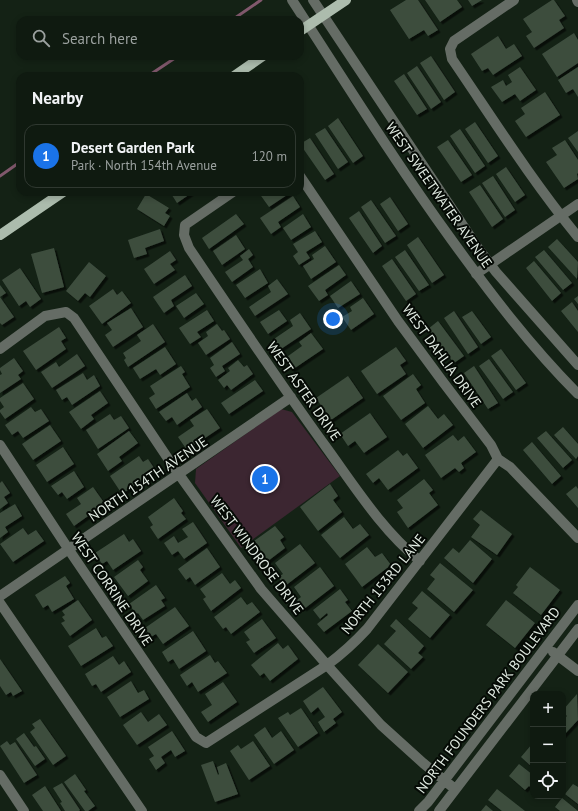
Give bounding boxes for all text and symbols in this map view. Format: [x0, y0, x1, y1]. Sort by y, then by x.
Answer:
search box [16, 16, 304, 60]
icon: search [30, 27, 52, 49]
text: Search here [62, 29, 138, 48]
text: Nearby [32, 87, 83, 109]
street label: WEST SWEETWATER AVENUE [382, 119, 496, 271]
text: Desert Garden Park [71, 138, 195, 157]
text: 1 [42, 148, 50, 165]
text: 120 m [252, 148, 287, 165]
text: Park · North 154th Avenue [71, 157, 217, 174]
street label: WEST DAHLIA DRIVE [398, 301, 486, 411]
your location [323, 309, 343, 329]
street label: WEST ASTER DRIVE [263, 338, 345, 444]
street label: NORTH 154TH AVENUE [85, 432, 211, 526]
pin: 1 [252, 464, 278, 494]
street label: WEST WINDROSE DRIVE [206, 492, 308, 618]
street label: WEST CORRINE DRIVE [67, 529, 157, 649]
street label: NORTH 153RD LANE [337, 530, 429, 638]
street label: NORTH FOUNDERS PARK BOULEVARD [412, 603, 564, 797]
map controls [530, 691, 566, 799]
button: + [530, 691, 566, 727]
button: − [530, 727, 566, 763]
button: locate [530, 763, 566, 799]

